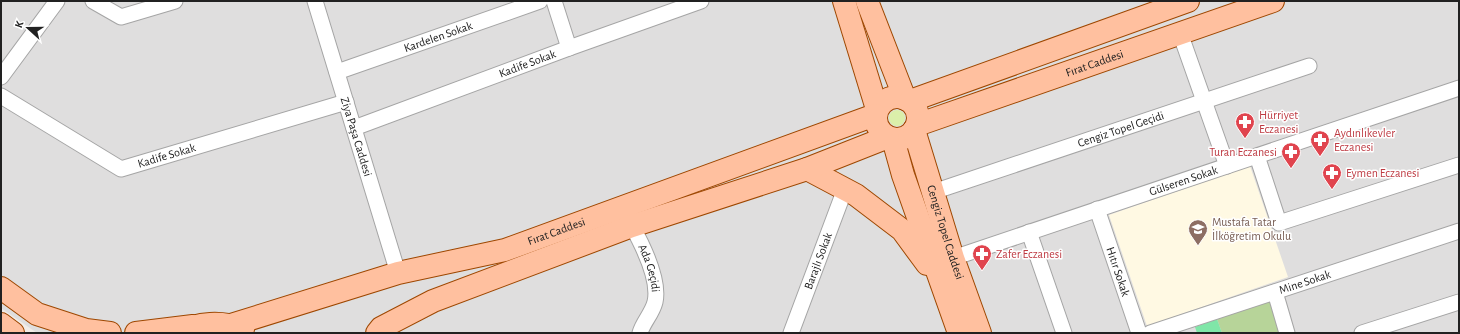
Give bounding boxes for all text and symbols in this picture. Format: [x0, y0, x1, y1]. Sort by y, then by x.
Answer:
north arrow [8, 8, 48, 48]
text: K [13, 19, 26, 30]
street label: Kardelen Sokak [402, 19, 474, 54]
street label: Kadife Sokak [497, 47, 558, 80]
street label: Fırat Caddesi [1064, 48, 1125, 79]
street label: Ziya Paşa Caddesi [339, 96, 374, 178]
street label: Cengiz Topel Geçidi [1076, 109, 1165, 149]
place label: Hürriyet Eczanesi [1259, 109, 1299, 135]
pharmacy icon: Hürriyet Eczanesi [1234, 111, 1256, 139]
place label: Aydınlıkevler Eczanesi [1334, 127, 1395, 153]
pharmacy icon: Aydınlıkevler Eczanesi [1309, 129, 1331, 157]
street label: Kadife Sokak [136, 141, 197, 170]
pharmacy icon: Turan Eczanesi [1280, 141, 1302, 169]
place label: Turan Eczanesi [1209, 146, 1277, 158]
pharmacy icon: Eymen Eczanesi [1321, 162, 1343, 190]
street label: Gülseren Sokak [1148, 163, 1220, 198]
place label: Eymen Eczanesi [1346, 167, 1419, 180]
street label: Cengiz Topel Caddesi [925, 184, 966, 281]
street label: Fırat Caddesi [526, 215, 587, 247]
place label: Mustafa Tatar İlköğretim Okulu [1212, 216, 1291, 242]
school or university icon: Mustafa Tatar İlköğretim Okulu [1187, 218, 1209, 246]
street label: Barajlı Sokak [802, 230, 834, 291]
street label: Ada Geçidi [636, 242, 662, 292]
pharmacy icon: Zafer Eczanesi [971, 243, 993, 271]
street label: Hıtır Sokak [1104, 245, 1132, 298]
place label: Zafer Eczanesi [996, 248, 1062, 260]
street label: Mine Sokak [1277, 268, 1333, 296]

